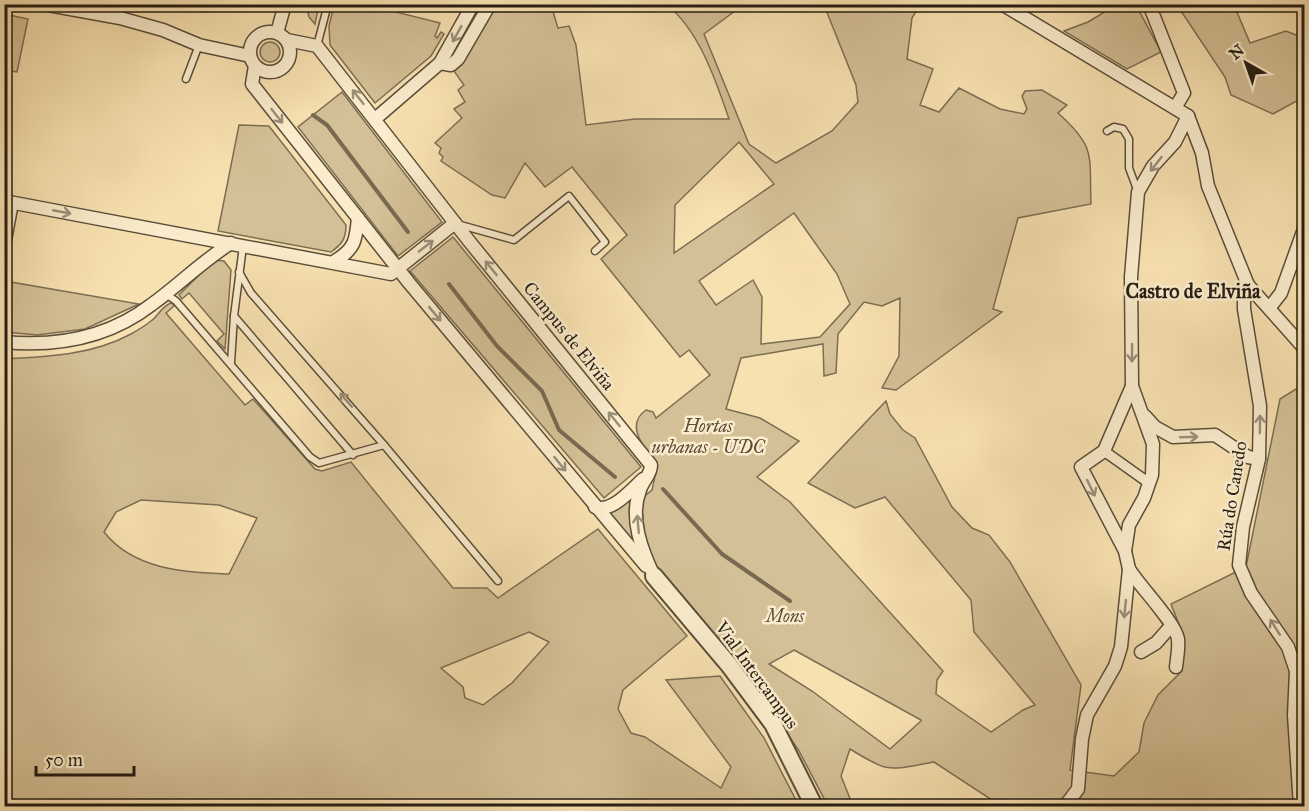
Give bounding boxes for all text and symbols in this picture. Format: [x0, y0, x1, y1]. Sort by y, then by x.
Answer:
one-way arrow [451, 25, 463, 42]
north arrow [1216, 33, 1276, 93]
text: N [1225, 40, 1248, 64]
one-way arrow [352, 90, 365, 106]
one-way arrow [271, 108, 284, 124]
one-way arrow [1150, 156, 1163, 172]
one-way arrow [52, 207, 71, 218]
one-way arrow [418, 240, 434, 253]
one-way arrow [484, 260, 497, 276]
street label: Campus de Elviña [519, 277, 620, 395]
district label: Castro de Elviña [1125, 279, 1261, 303]
one-way arrow [428, 306, 442, 321]
one-way arrow [1127, 343, 1138, 363]
one-way arrow [339, 393, 353, 408]
one-way arrow [607, 412, 621, 427]
one-way arrow [1254, 414, 1266, 434]
park label: Hortas urbanas - UDC [651, 415, 766, 458]
one-way arrow [1179, 431, 1199, 442]
street label: Rúa do Canedo [1212, 439, 1252, 553]
one-way arrow [553, 456, 566, 472]
one-way arrow [1086, 478, 1098, 496]
one-way arrow [632, 515, 643, 535]
one-way arrow [1119, 599, 1130, 619]
park label: Mons [764, 605, 805, 627]
street label: Vial Intercampus [710, 616, 803, 733]
one-way arrow [1269, 619, 1281, 636]
scale bar [36, 739, 134, 777]
text: 50 m [45, 749, 83, 771]

